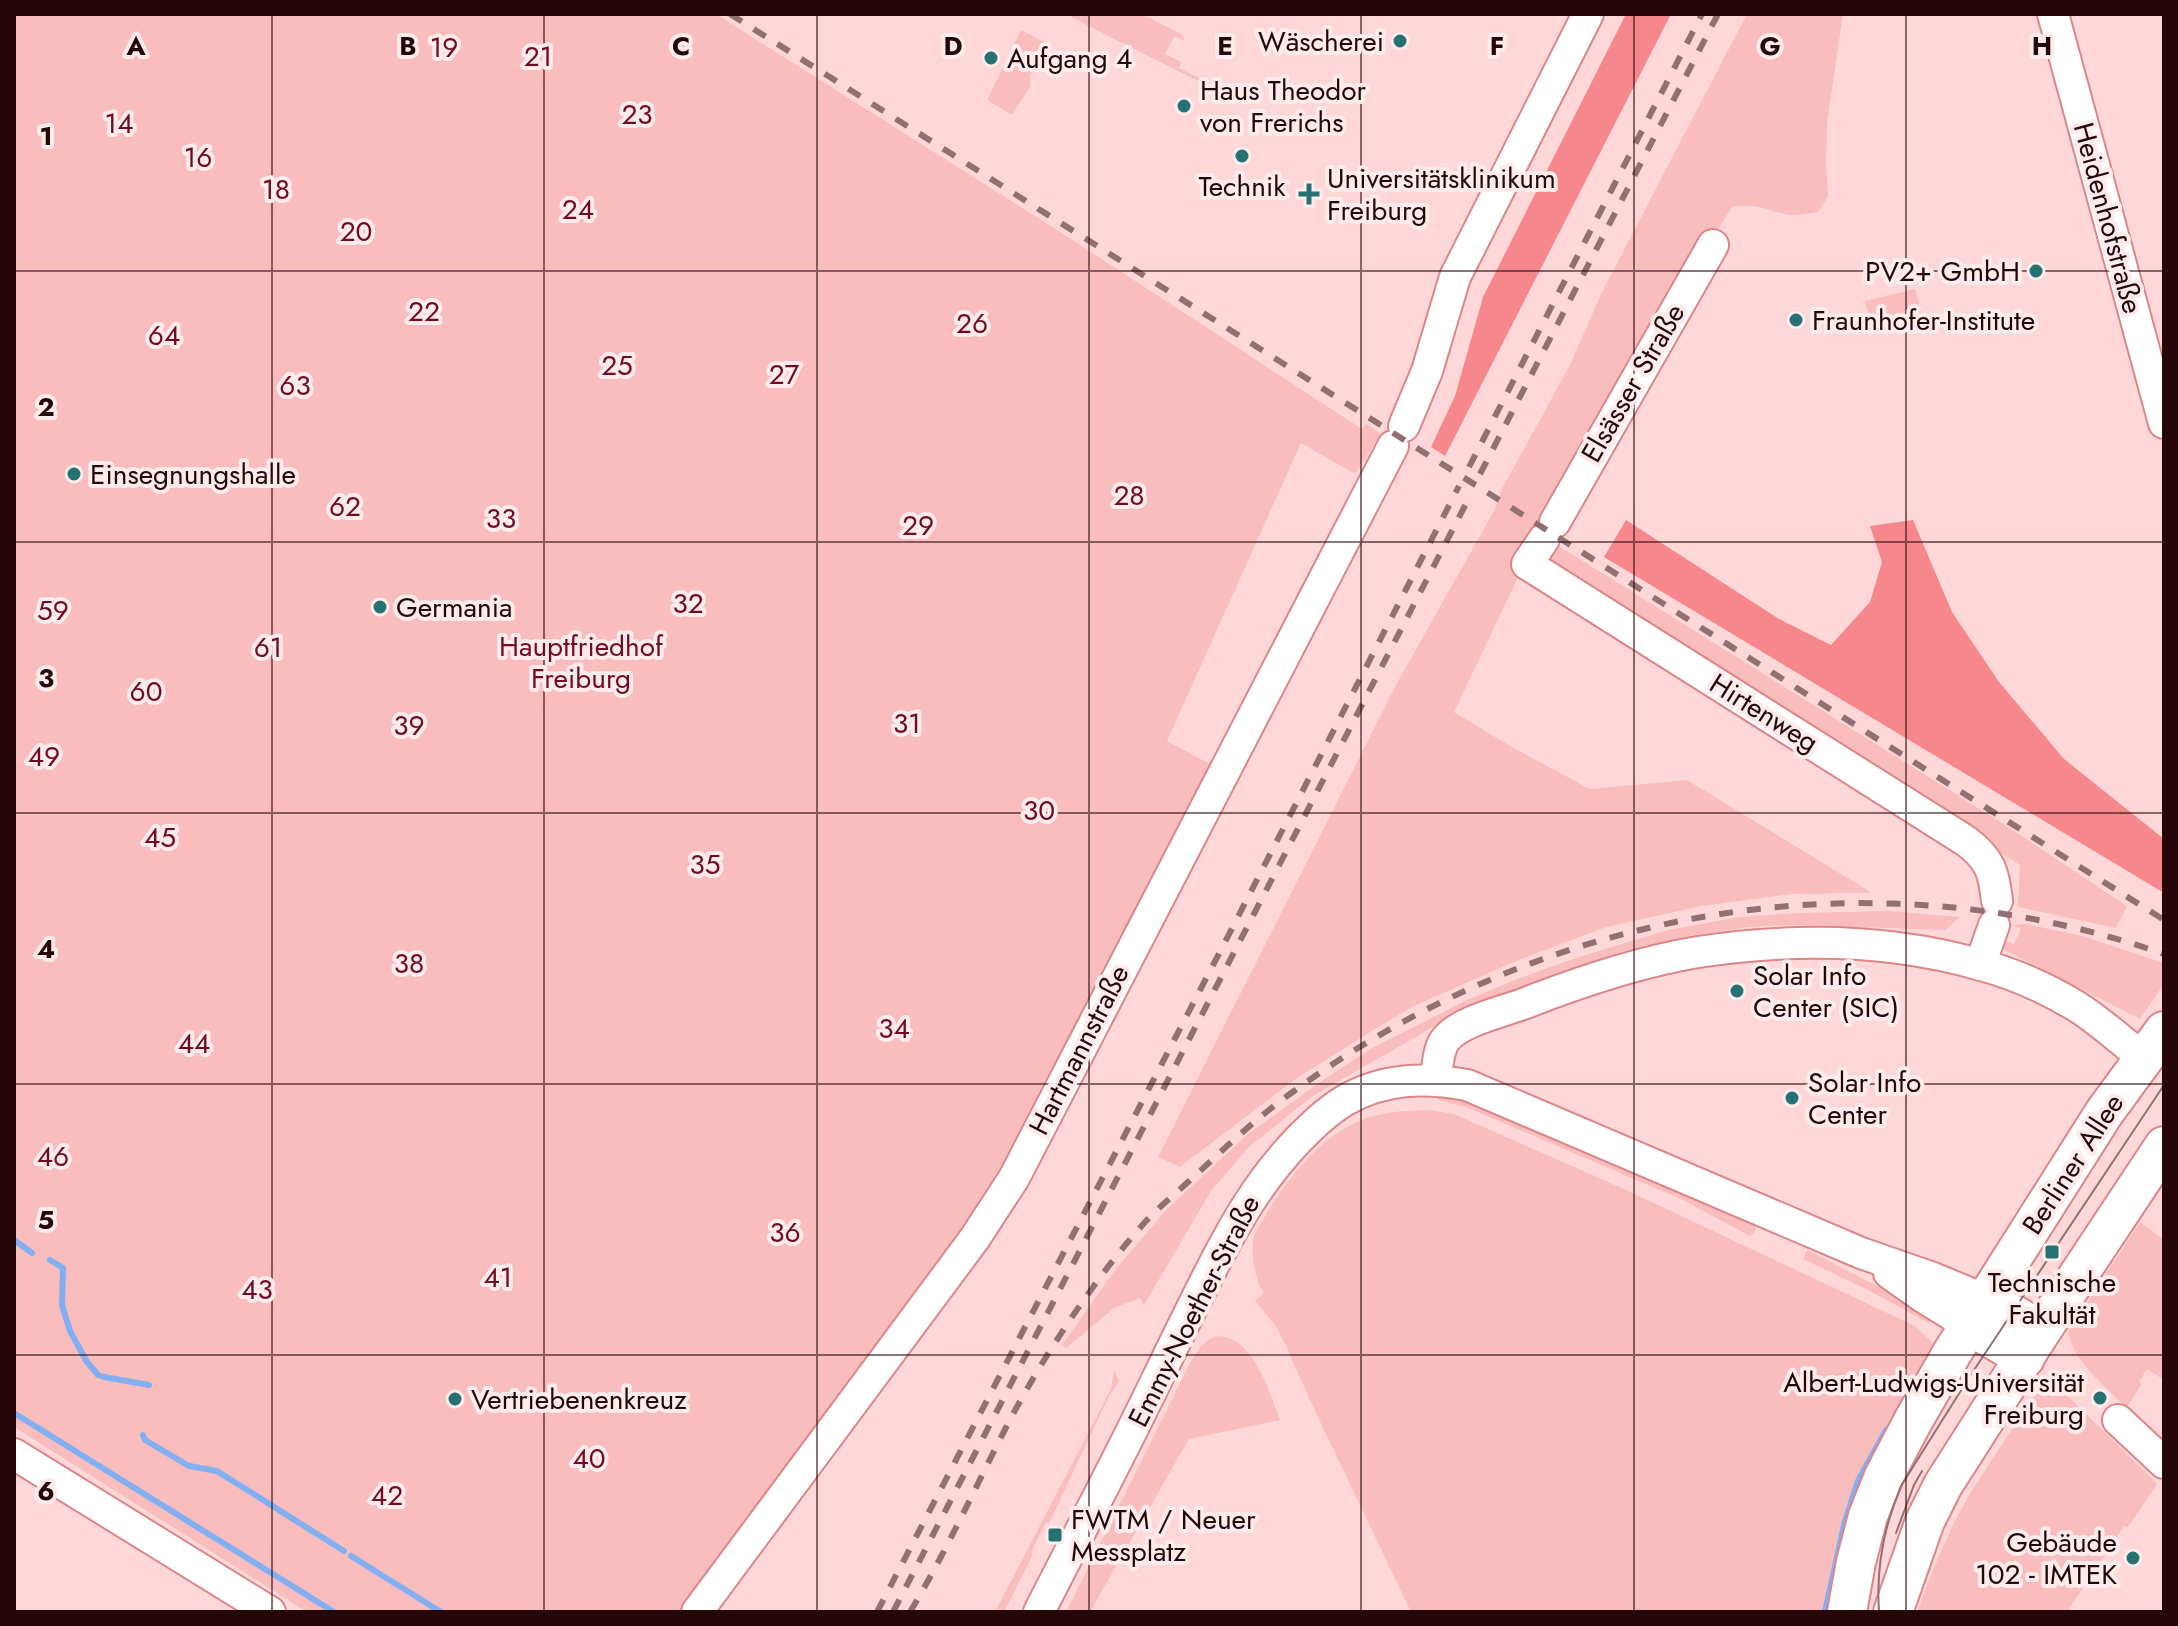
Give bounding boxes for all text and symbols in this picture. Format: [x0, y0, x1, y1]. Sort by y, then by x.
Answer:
place label: Wäscherei [1258, 21, 1384, 62]
text: A [125, 27, 146, 65]
text: B [399, 27, 417, 65]
park label: 19 [430, 27, 458, 68]
text: C [672, 27, 690, 65]
text: D [943, 27, 963, 65]
text: E [1217, 27, 1233, 65]
text: F [1490, 27, 1504, 65]
text: G [1759, 27, 1781, 65]
text: H [2032, 27, 2052, 65]
marker: Wäscherei [1391, 32, 1409, 50]
park label: 21 [524, 36, 552, 77]
place label: Aufgang 4 [1007, 38, 1132, 79]
marker: Aufgang 4 [982, 49, 1000, 67]
place label: Haus Theodor von Frerichs [1200, 70, 1367, 143]
park label: 23 [621, 94, 653, 135]
marker: Haus Theodor von Frerichs [1175, 97, 1193, 115]
park label: 14 [105, 103, 133, 144]
text: 1 [39, 117, 53, 155]
street label: Heidenhofstraße [2063, 118, 2153, 318]
park label: 16 [184, 137, 212, 178]
marker: Technik [1233, 147, 1251, 165]
place label: Universitätsklinikum Freiburg [1327, 158, 1556, 231]
place label: Technik [1198, 166, 1286, 207]
park label: 18 [262, 169, 290, 210]
marker: Universitätsklinikum Freiburg [1298, 183, 1320, 205]
park label: 24 [562, 189, 594, 230]
park label: 20 [340, 211, 372, 252]
place label: PV2+ GmbH [1865, 251, 2020, 292]
marker: PV2+ GmbH [2027, 262, 2045, 280]
park label: 22 [408, 291, 440, 332]
street label: Elsässer Straße [1571, 296, 1695, 470]
place label: Fraunhofer-Institute [1812, 300, 2035, 341]
park label: 26 [956, 303, 988, 344]
marker: Fraunhofer-Institute [1787, 311, 1805, 329]
park label: 64 [148, 315, 180, 356]
park label: 25 [601, 345, 633, 386]
park label: 27 [769, 354, 800, 395]
park label: 63 [279, 365, 311, 406]
text: 2 [37, 388, 55, 426]
place label: Einsegnungshalle [90, 454, 296, 495]
marker: Einsegnungshalle [65, 465, 83, 483]
park label: 28 [1113, 475, 1145, 516]
park label: 62 [329, 486, 361, 527]
park label: 33 [486, 498, 516, 539]
park label: 29 [902, 505, 934, 546]
park label: 32 [672, 583, 704, 624]
place label: Germania [396, 587, 512, 628]
park label: 59 [37, 590, 69, 631]
marker: Germania [371, 598, 389, 616]
park label: Hauptfriedhof Freiburg [499, 626, 664, 699]
park label: 61 [254, 627, 282, 668]
text: 3 [38, 659, 54, 697]
street label: Hirtenweg [1702, 663, 1826, 763]
park label: 60 [130, 671, 162, 712]
park label: 31 [893, 703, 921, 744]
park label: 39 [393, 705, 425, 746]
park label: 49 [28, 736, 60, 777]
park label: 30 [1023, 790, 1055, 831]
park label: 45 [144, 817, 176, 858]
park label: 35 [689, 844, 721, 885]
text: 4 [37, 930, 55, 968]
park label: 38 [394, 943, 424, 984]
place label: Solar Info Center (SIC) [1753, 955, 1899, 1028]
street label: Hartmannstraße [1019, 958, 1139, 1142]
marker: Solar Info Center (SIC) [1728, 982, 1746, 1000]
park label: 34 [878, 1008, 910, 1049]
park label: 44 [178, 1023, 210, 1064]
place label: Solar Info Center [1808, 1062, 1921, 1135]
street label: Berliner Allee [2012, 1085, 2134, 1243]
marker: Solar Info Center [1783, 1089, 1801, 1107]
park label: 46 [37, 1136, 69, 1177]
street label: Emmy-Noether-Straße [1118, 1188, 1270, 1434]
text: 5 [38, 1201, 54, 1239]
park label: 36 [769, 1212, 801, 1253]
marker: Technische Fakultät [2043, 1243, 2061, 1261]
park label: 41 [484, 1257, 512, 1298]
place label: Technische Fakultät [1988, 1262, 2116, 1335]
park label: 43 [241, 1269, 273, 1310]
place label: Albert-Ludwigs-Universität Freiburg [1783, 1362, 2084, 1435]
place label: Vertriebenenkreuz [471, 1379, 687, 1420]
marker: Albert-Ludwigs-Universität Freiburg [2091, 1389, 2109, 1407]
marker: Vertriebenenkreuz [446, 1390, 464, 1408]
park label: 40 [572, 1438, 606, 1479]
text: 6 [37, 1472, 55, 1510]
park label: 42 [371, 1475, 403, 1516]
place label: FWTM / Neuer Messplatz [1071, 1499, 1256, 1572]
place label: Gebäude 102 - IMTEK [1975, 1522, 2117, 1595]
marker: FWTM / Neuer Messplatz [1046, 1526, 1064, 1544]
marker: Gebäude 102 - IMTEK [2124, 1549, 2142, 1567]

